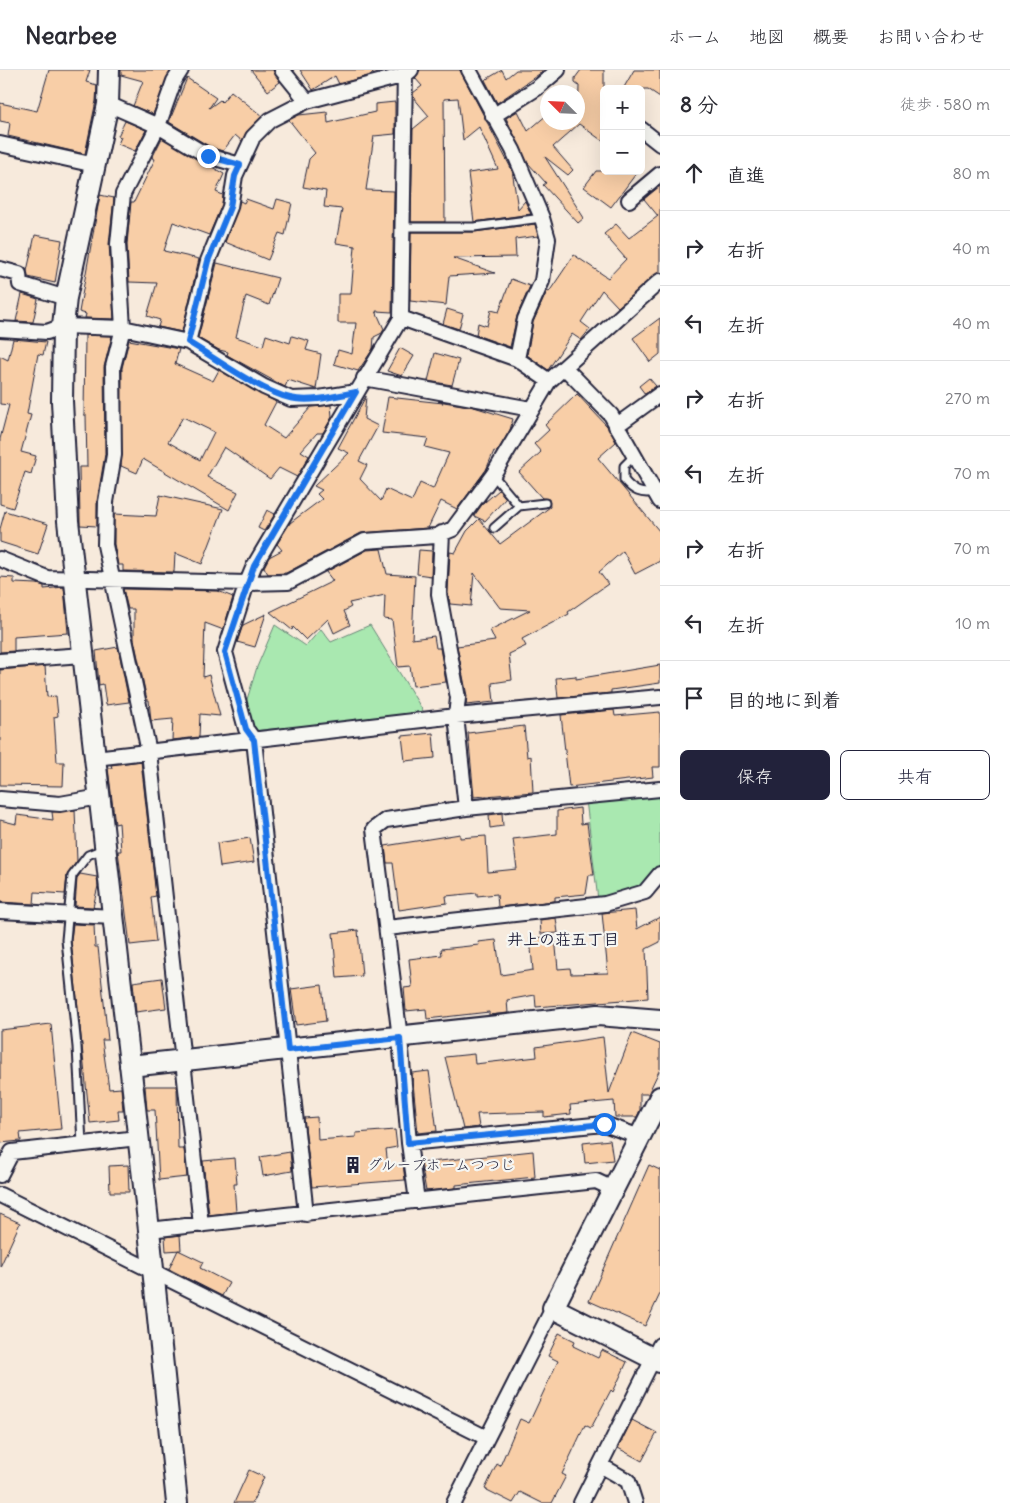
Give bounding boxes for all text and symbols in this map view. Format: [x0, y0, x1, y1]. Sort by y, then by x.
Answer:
text: Nearbee [25, 20, 117, 50]
text: ホーム [668, 25, 721, 48]
text: 地図 [749, 25, 785, 48]
text: 概要 [813, 25, 849, 48]
text: お問い合わせ [877, 25, 985, 48]
north arrow [540, 85, 585, 130]
map controls [600, 85, 645, 175]
button: + [600, 85, 645, 130]
text: 8 分 [680, 91, 718, 118]
text: 徒歩 · 580 m [900, 94, 990, 114]
button: − [600, 130, 645, 175]
route end [197, 145, 220, 168]
icon: ahead [680, 159, 708, 187]
text: 直進 [727, 163, 765, 187]
text: 80 m [952, 163, 990, 183]
icon: right [680, 234, 708, 262]
text: 右折 [727, 238, 765, 262]
text: 40 m [952, 238, 990, 258]
icon: left [680, 309, 708, 337]
text: 左折 [727, 313, 765, 337]
text: 40 m [952, 313, 990, 333]
icon: right [680, 384, 708, 412]
text: 右折 [727, 388, 765, 412]
text: 270 m [945, 388, 990, 408]
icon: left [680, 459, 708, 487]
text: 左折 [727, 463, 765, 487]
text: 70 m [954, 463, 990, 483]
icon: right [680, 534, 708, 562]
text: 右折 [727, 538, 765, 562]
text: 70 m [954, 538, 990, 558]
icon: left [680, 609, 708, 637]
text: 左折 [727, 613, 765, 637]
text: 10 m [955, 613, 990, 633]
icon: arrive [680, 684, 708, 712]
text: 目的地に到着 [727, 688, 841, 712]
button: 保存 [680, 750, 830, 800]
button: 共有 [840, 750, 990, 800]
district label: 井上の荘五丁目 [507, 929, 619, 949]
route start [593, 1113, 616, 1136]
building icon: グループホームつつじ [343, 1155, 363, 1175]
place label: グループホームつつじ [367, 1155, 515, 1174]

